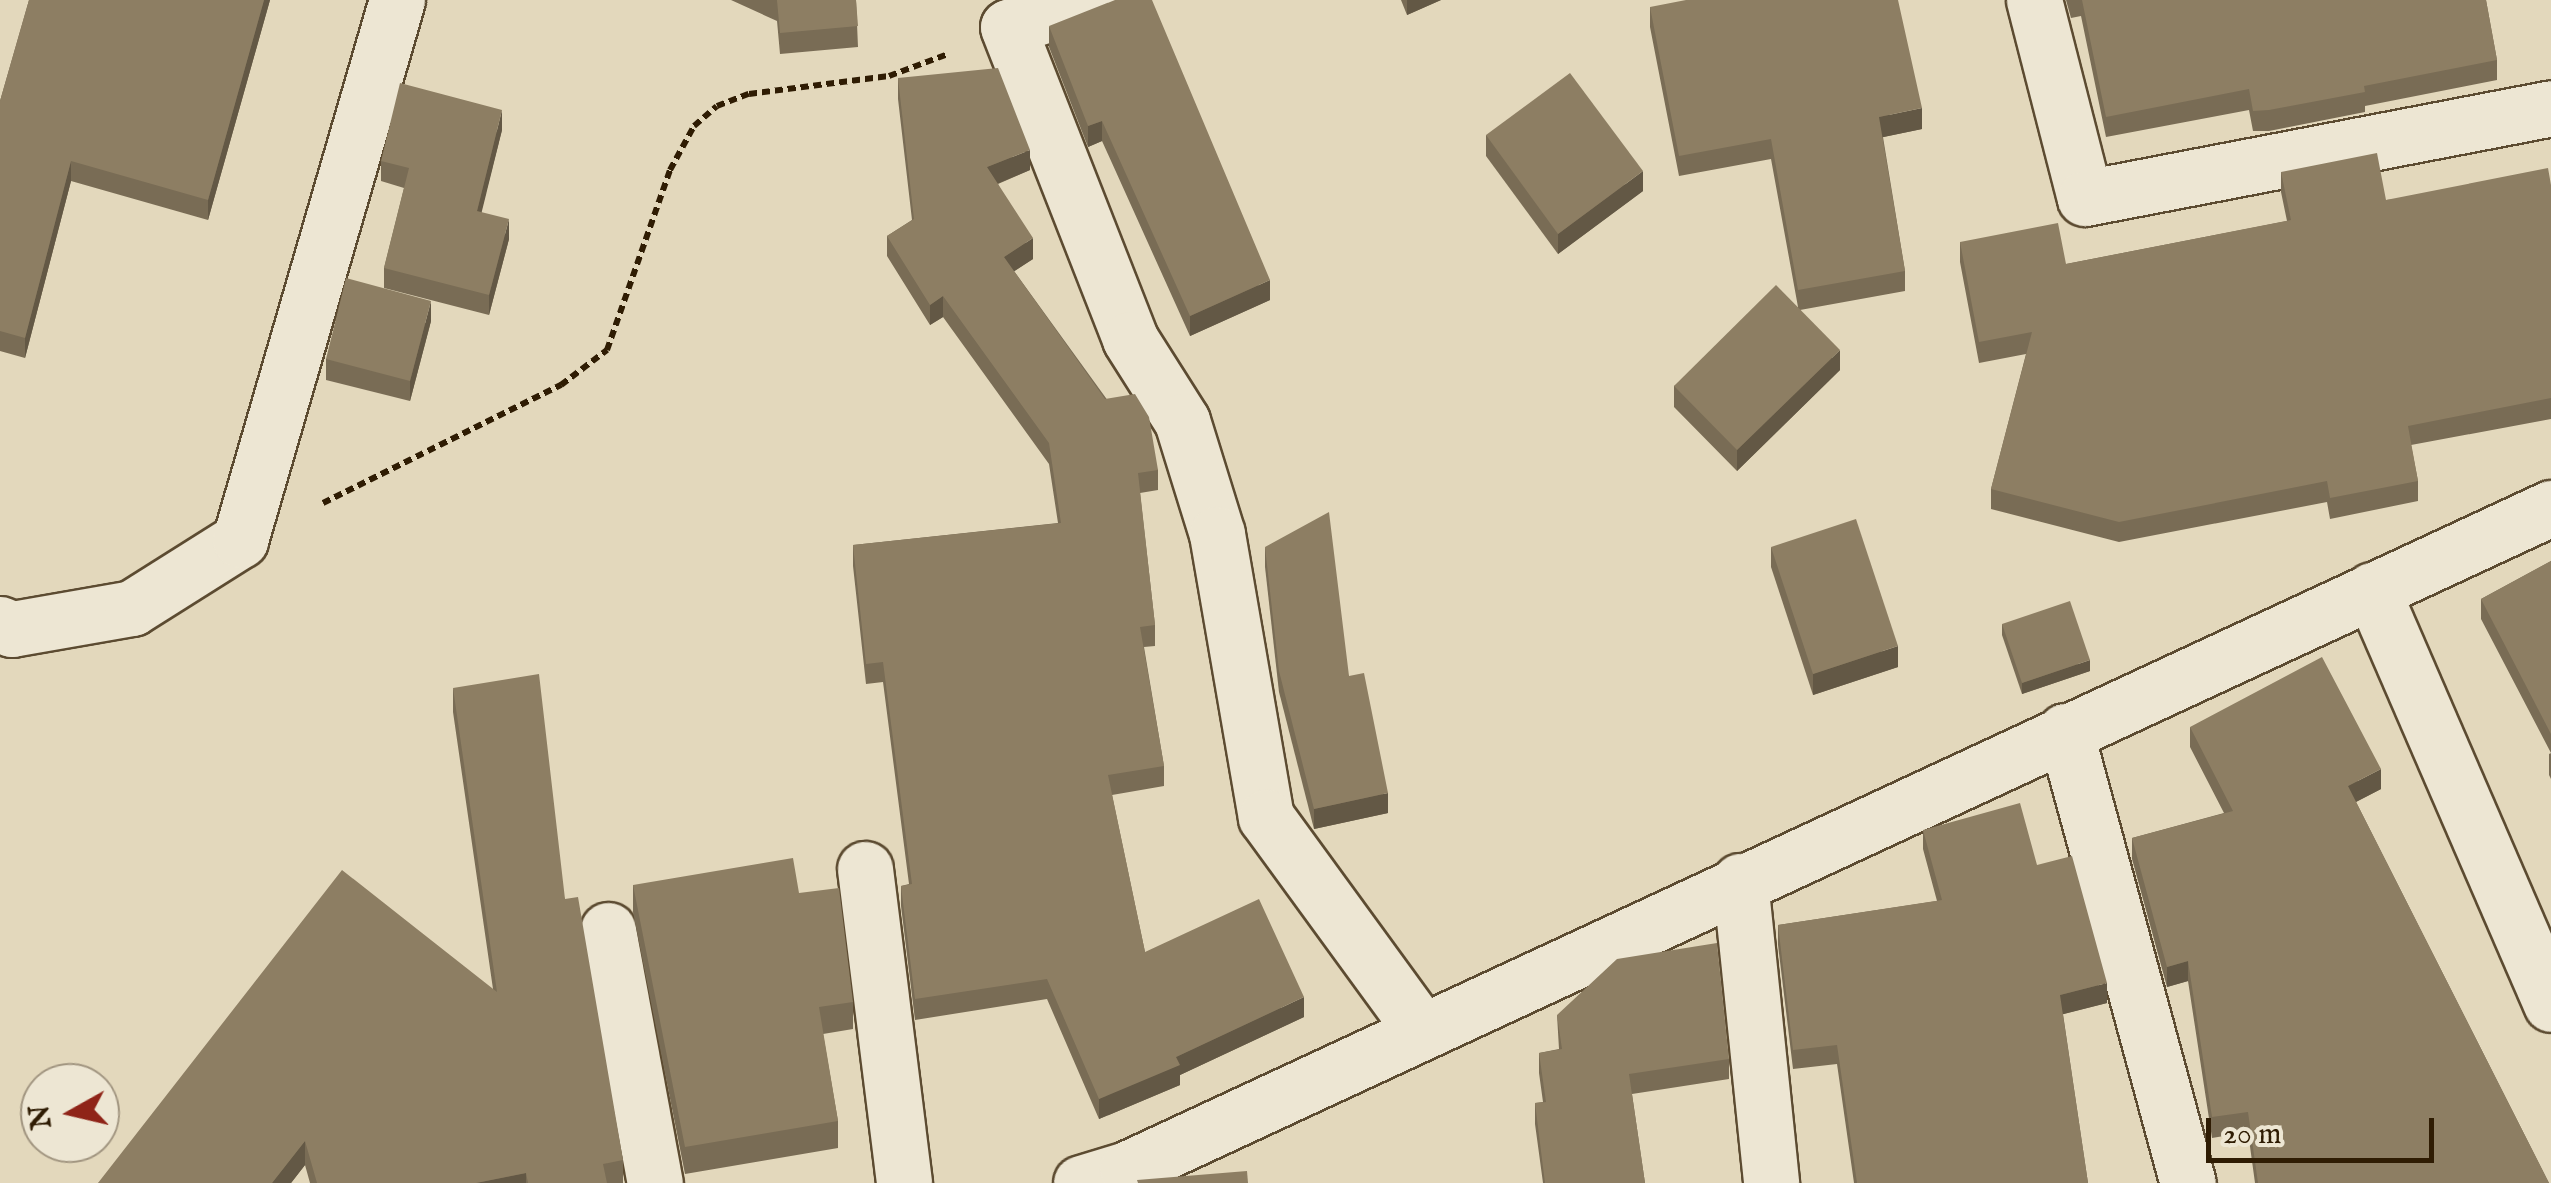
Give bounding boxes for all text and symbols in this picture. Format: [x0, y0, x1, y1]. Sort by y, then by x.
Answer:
north arrow [20, 1063, 120, 1163]
scale bar [2211, 1098, 2438, 1160]
text: N [23, 1103, 61, 1131]
text: 20 m [2223, 1116, 2282, 1154]

